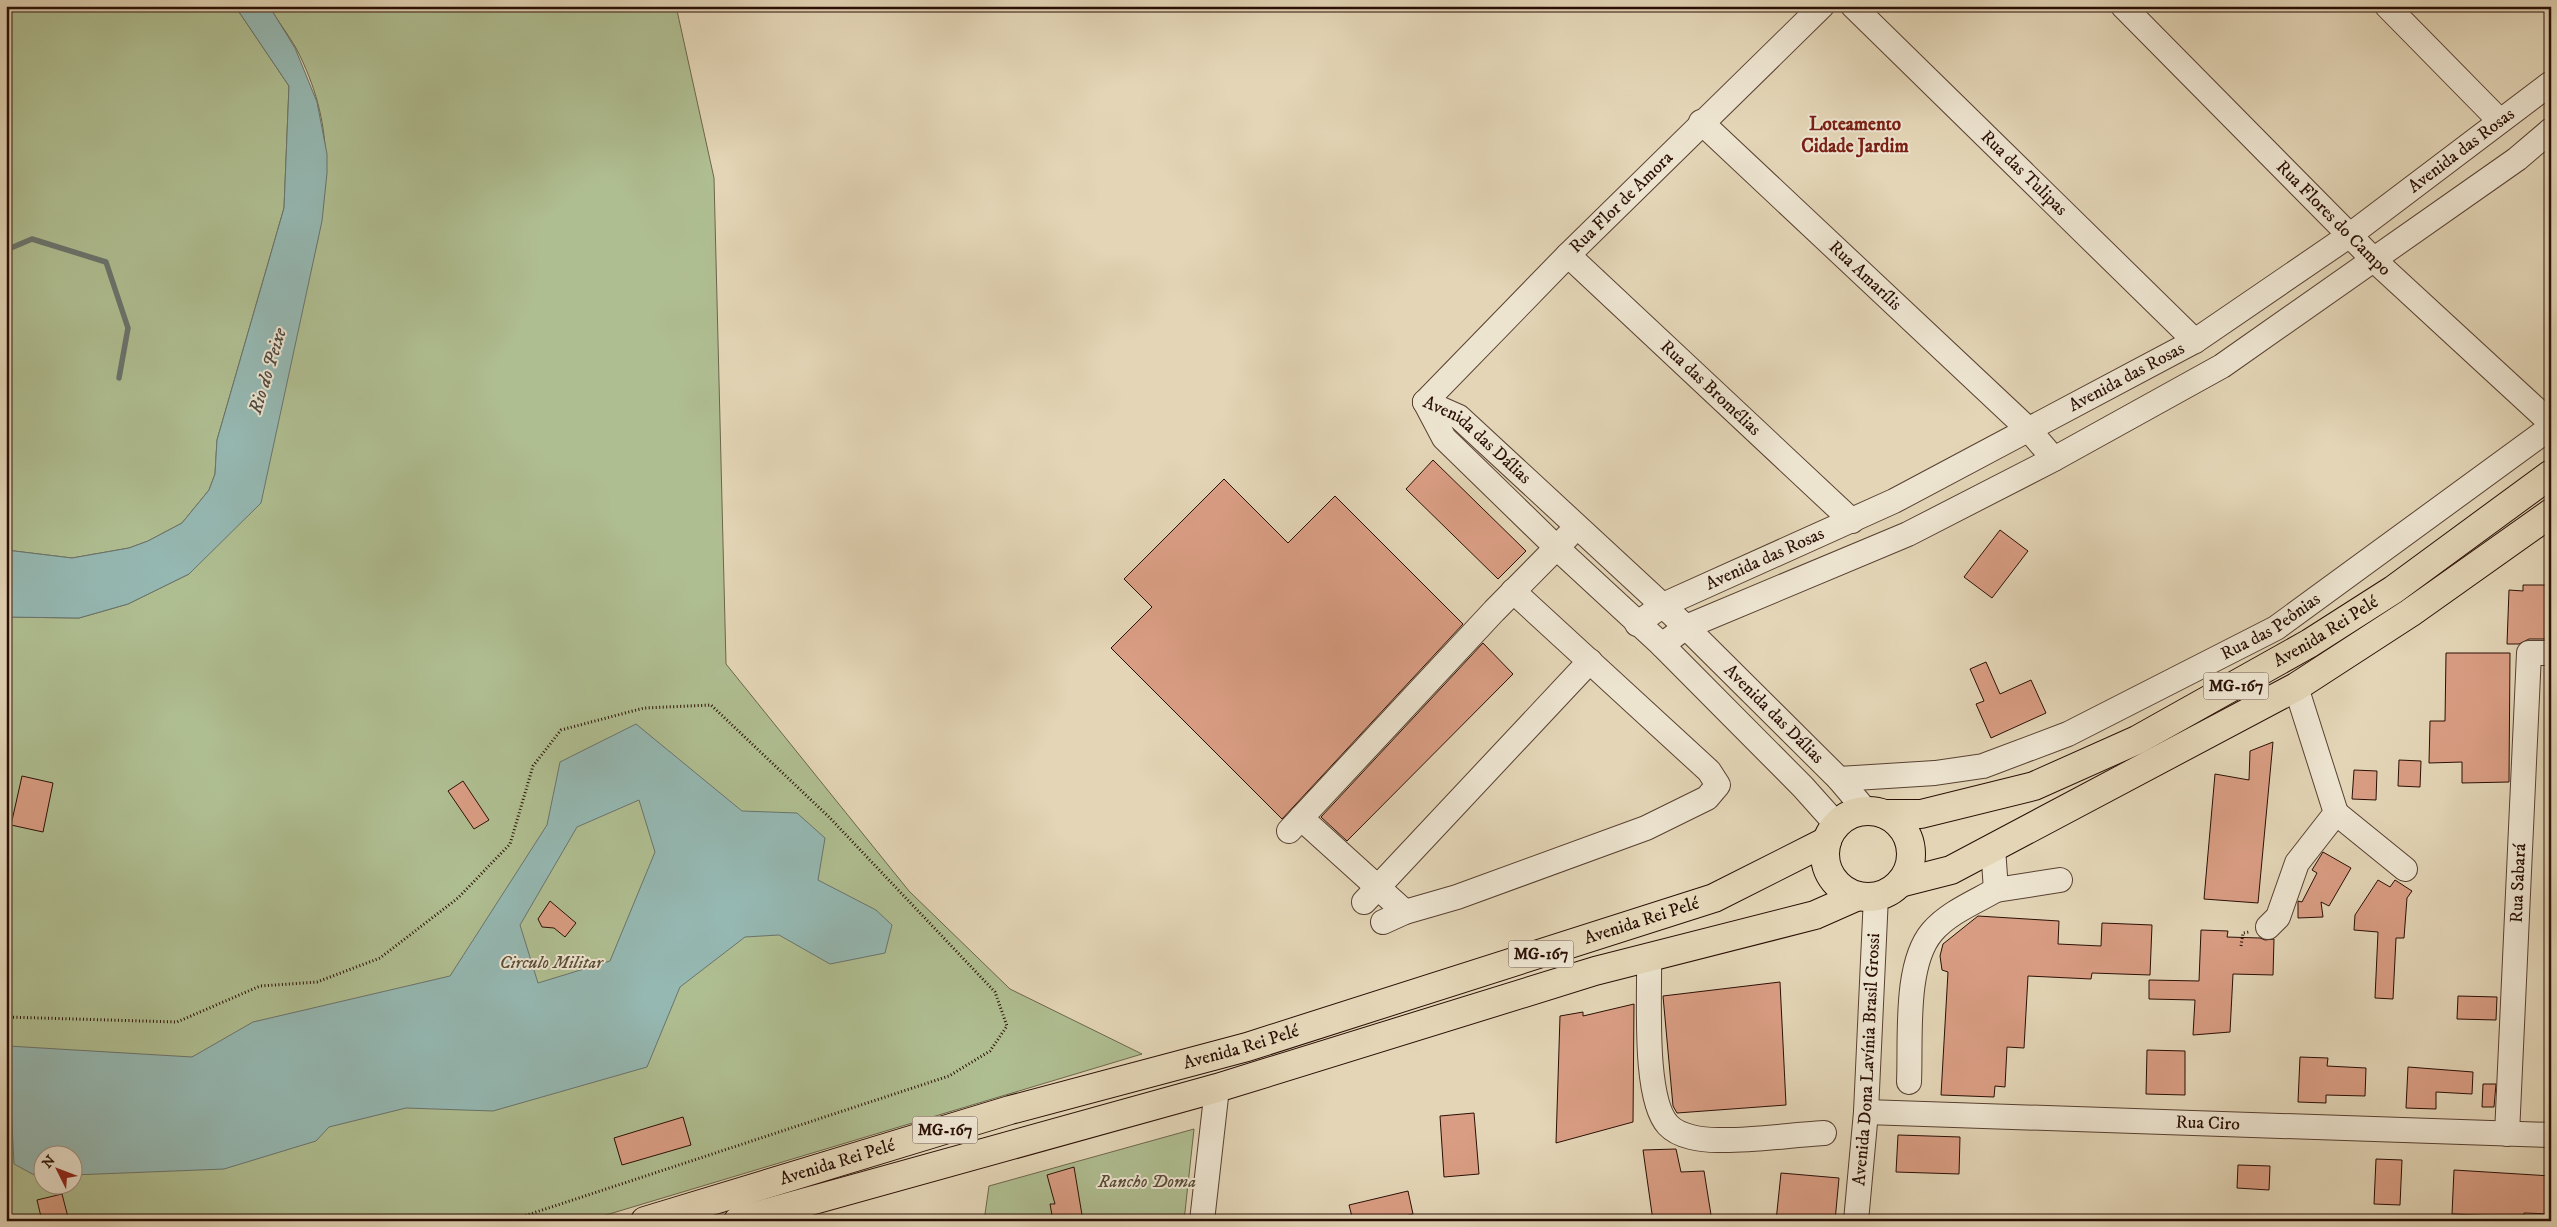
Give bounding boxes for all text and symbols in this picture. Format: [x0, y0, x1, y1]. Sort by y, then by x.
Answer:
street label: Avenida das Rosas [2404, 103, 2519, 198]
district label: Loteamento Cidade Jardim [1801, 113, 1909, 158]
street label: Rua das Tulipas [1976, 126, 2072, 220]
street label: Rua Flor de Amora [1565, 147, 1678, 258]
street label: Rua Flores do Campo [2271, 156, 2395, 281]
street label: Rua Amarílis [1824, 236, 1906, 316]
water label: Rio do Peixe [244, 325, 292, 418]
street label: Rua das Bromélias [1655, 336, 1765, 441]
street label: Avenida das Rosas [2065, 338, 2188, 417]
street label: Avenida das Dálias [1419, 391, 1535, 489]
street label: Avenida das Rosas [1702, 523, 1828, 595]
street label: Rua das Peônias [2217, 588, 2325, 665]
street label: Avenida Rei Pelé [2270, 591, 2383, 672]
street label: Avenida das Dálias [1719, 660, 1828, 769]
road number: MG-167 [2204, 672, 2268, 699]
street label: Rua Sabará [2506, 843, 2531, 924]
street label: Avenida Rei Pelé [1581, 892, 1702, 950]
street label: Avenida Dona Lavínia Brasil Grossi [1848, 933, 1885, 1187]
road number: MG-167 [1508, 941, 1574, 968]
park label: Circulo Militar [499, 952, 604, 974]
street label: Avenida Rei Pelé [1181, 1020, 1302, 1074]
street label: Rua Ciro [2175, 1111, 2241, 1136]
road number: MG-167 [912, 1116, 978, 1144]
street label: Avenida Rei Pelé [777, 1134, 898, 1190]
north arrow [32, 1144, 82, 1194]
text: N [39, 1151, 60, 1172]
park label: Rancho Doma [1097, 1171, 1196, 1193]

